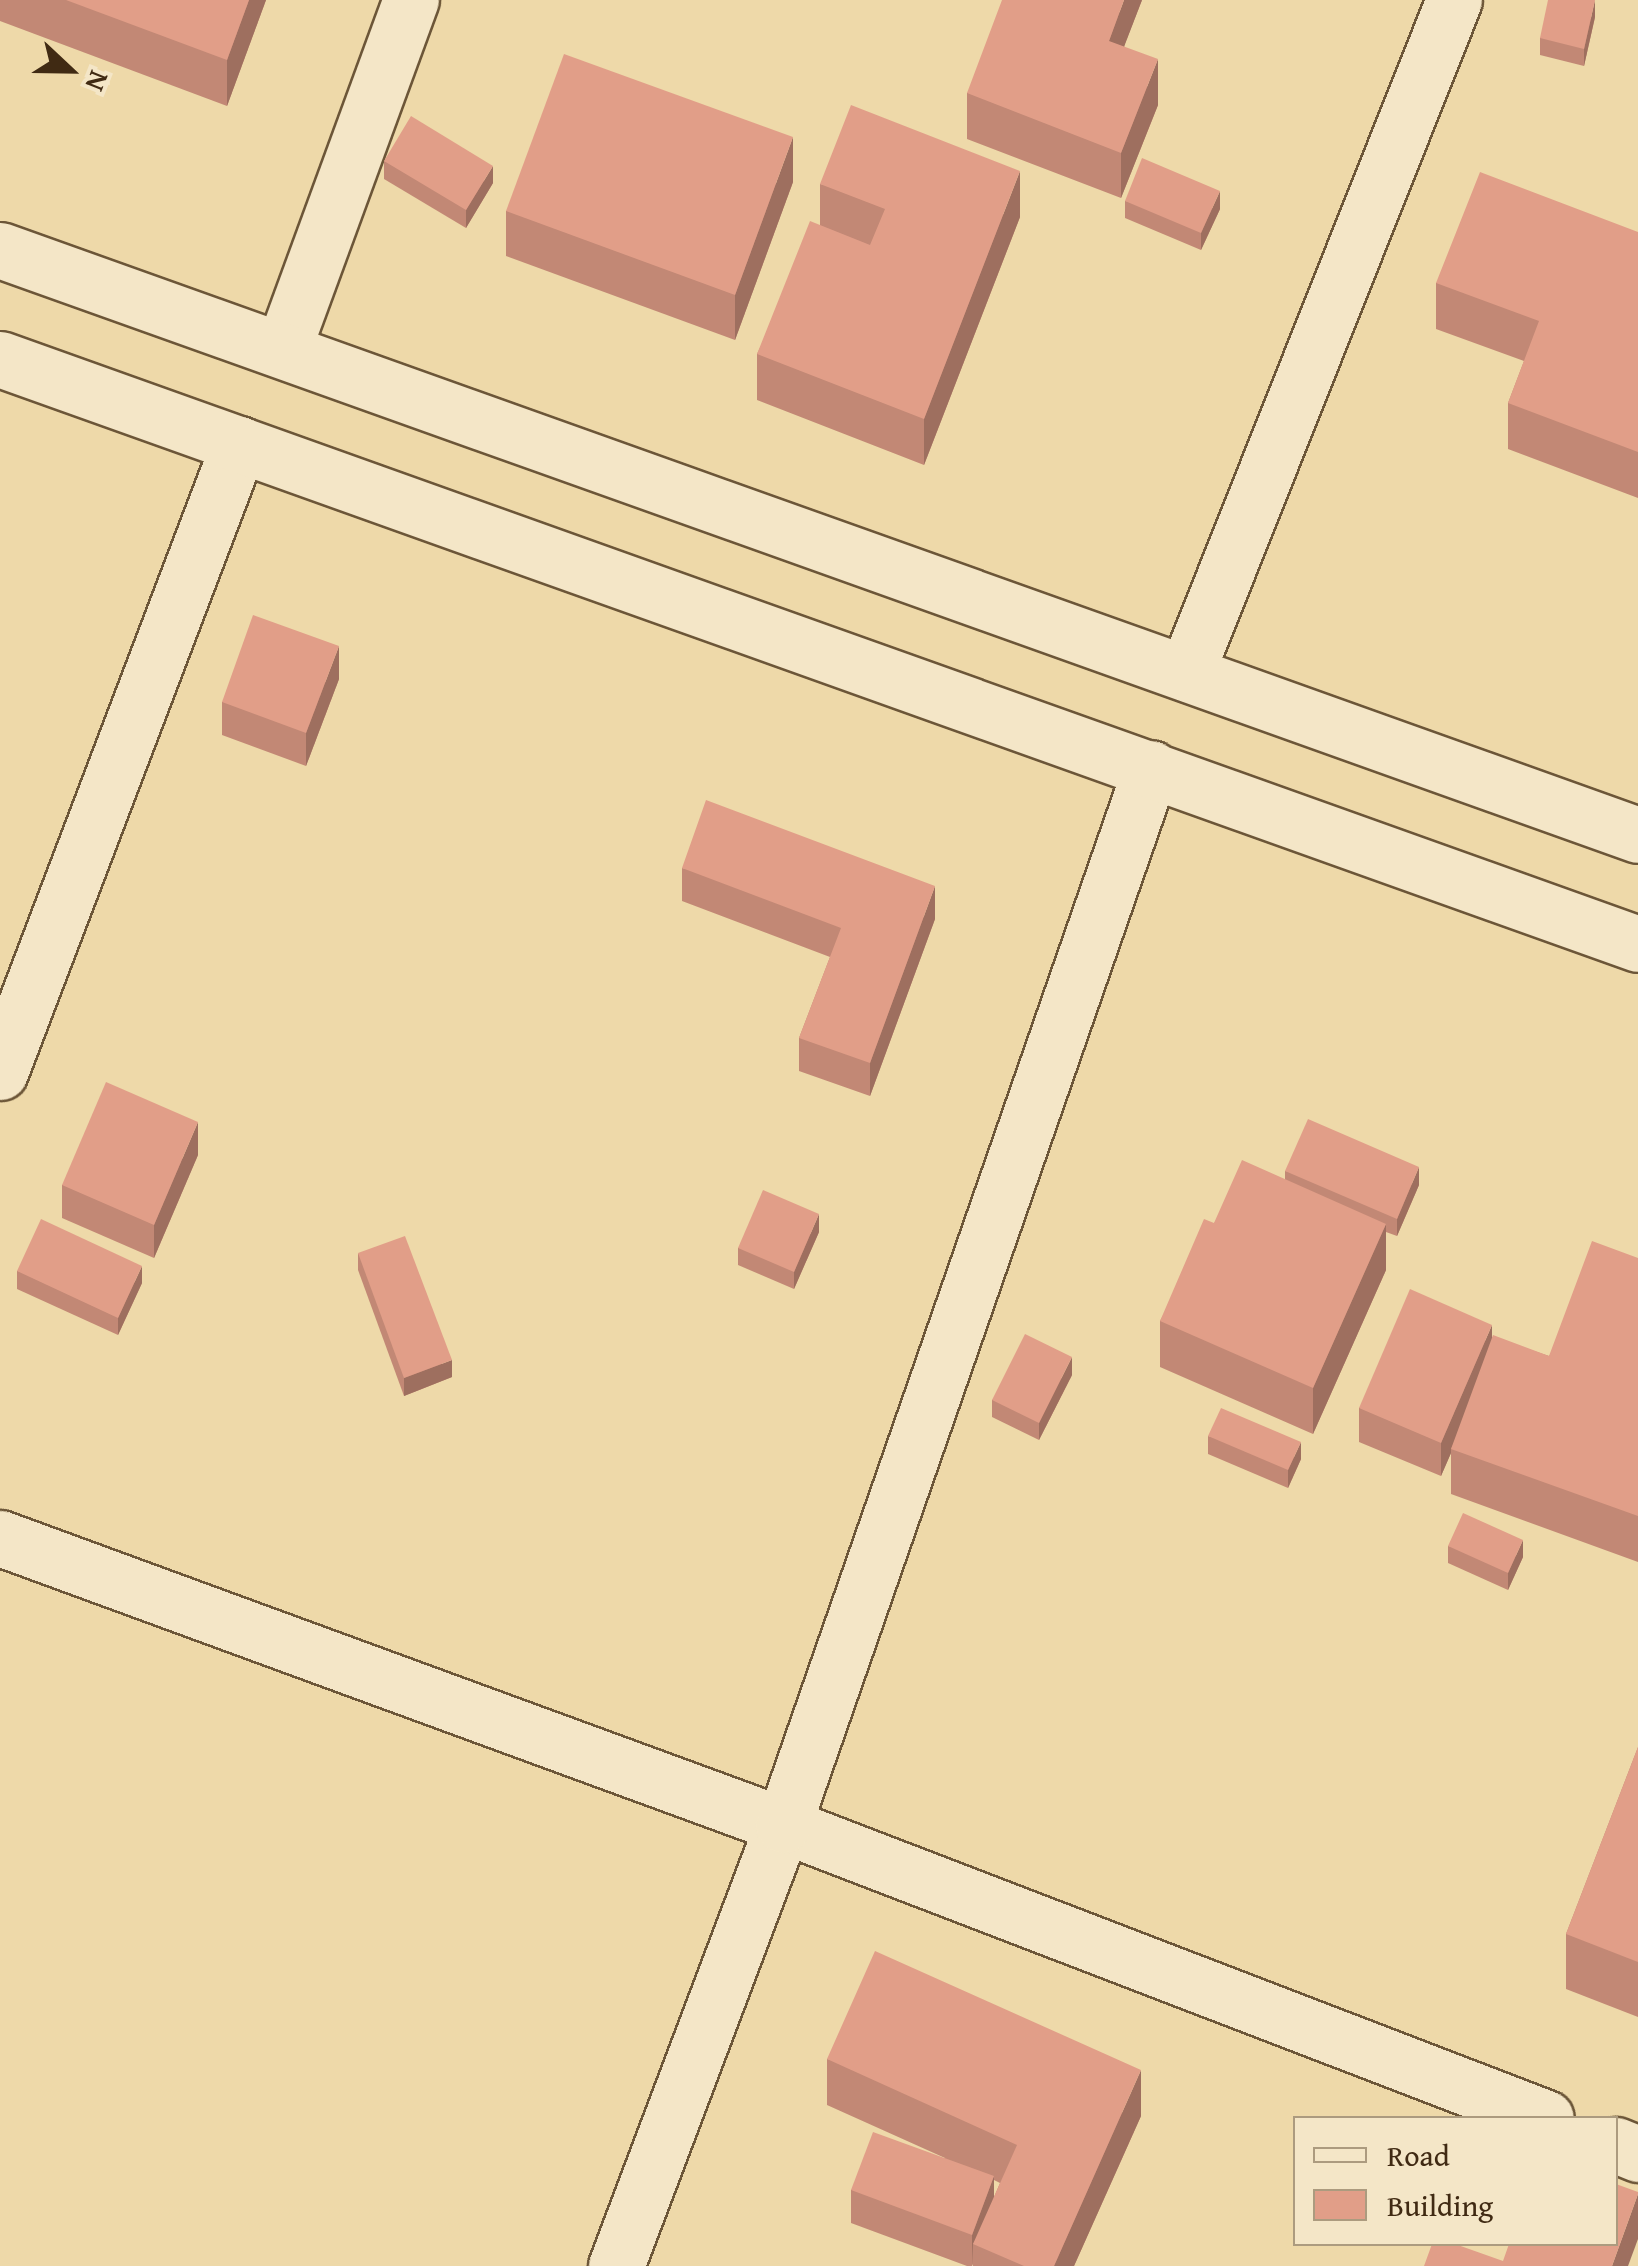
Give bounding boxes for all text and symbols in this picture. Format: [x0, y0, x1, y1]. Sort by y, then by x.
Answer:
north arrow [20, 20, 120, 120]
text: N [76, 65, 121, 98]
legend [1293, 2116, 1618, 2246]
text: Road [1387, 2133, 1450, 2177]
text: Building [1387, 2183, 1493, 2227]

